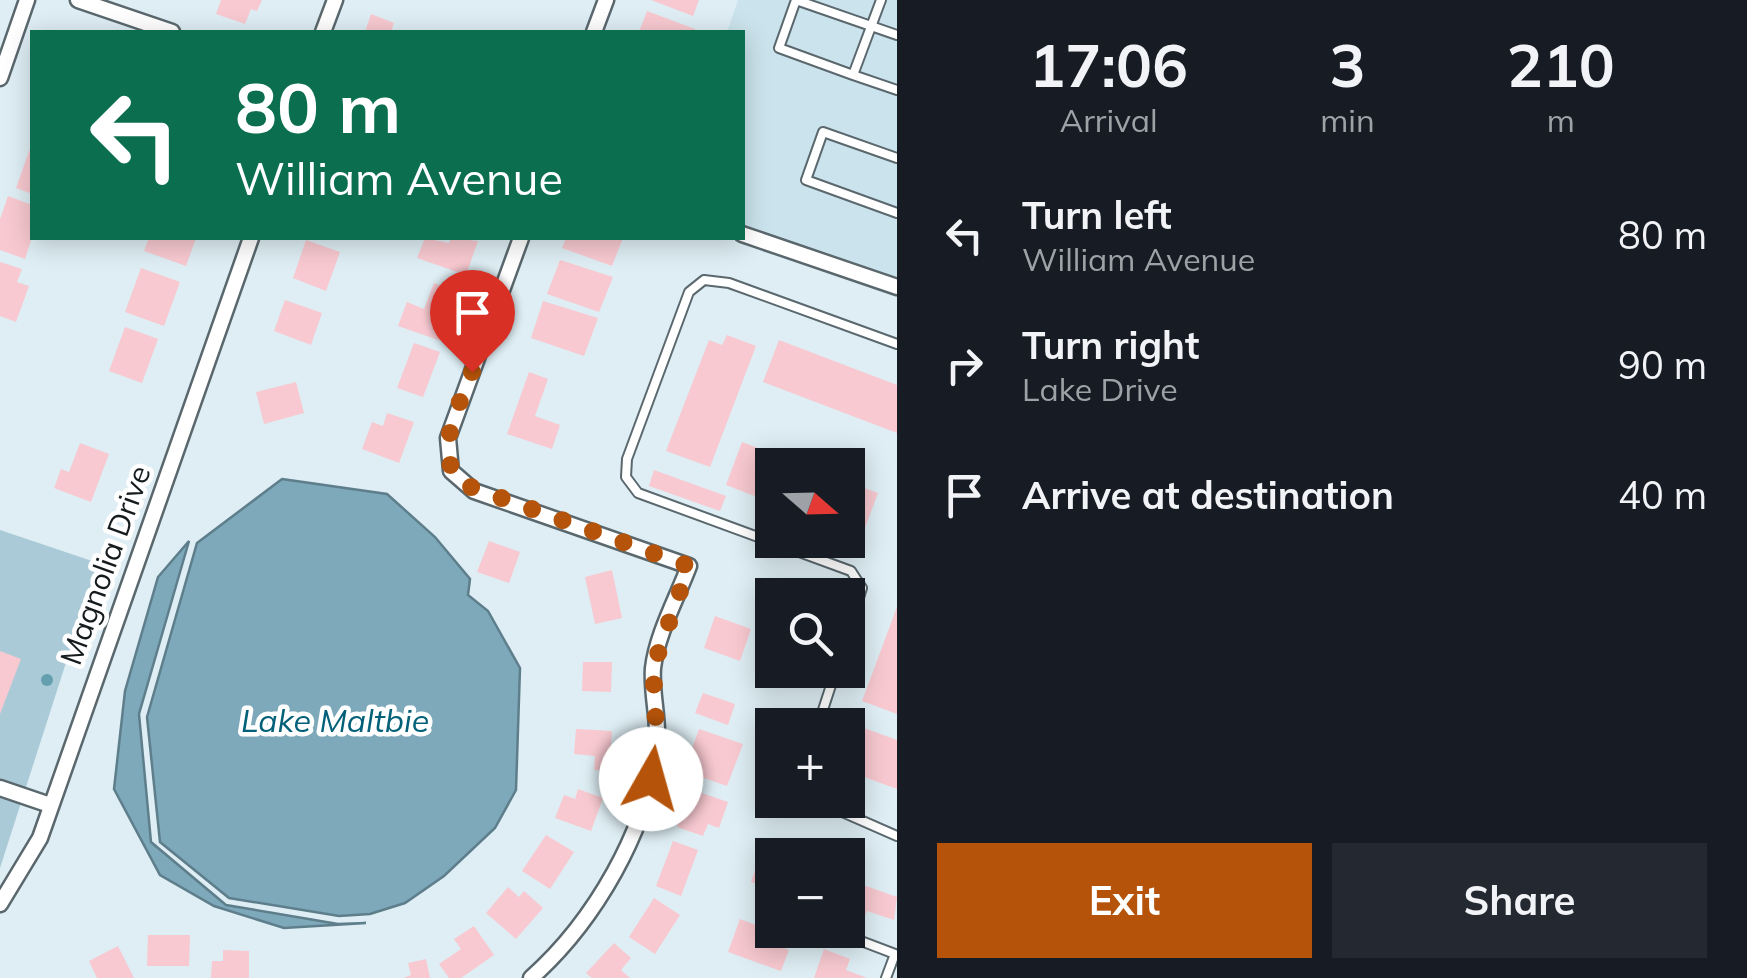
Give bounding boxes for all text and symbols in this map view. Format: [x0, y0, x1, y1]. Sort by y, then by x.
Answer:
text: 17:06 [1029, 27, 1188, 102]
text: 3 [1329, 27, 1365, 102]
text: 210 [1507, 27, 1615, 102]
text: 80 m [235, 63, 401, 151]
icon: left [70, 70, 200, 200]
text: Arrival [1060, 100, 1158, 140]
text: min [1320, 100, 1375, 140]
text: m [1547, 100, 1575, 140]
text: William Avenue [235, 150, 563, 206]
text: Turn left [1022, 191, 1172, 239]
icon: left [937, 208, 992, 263]
text: 80 m [1618, 211, 1707, 259]
text: William Avenue [1022, 239, 1255, 279]
pin [430, 270, 515, 373]
icon: arrive [445, 285, 500, 340]
text: Turn right [1022, 321, 1199, 369]
icon: right [937, 338, 992, 393]
text: 90 m [1618, 341, 1707, 389]
text: Lake Drive [1022, 369, 1178, 409]
north arrow [755, 448, 865, 558]
map controls [755, 448, 865, 948]
street label: Magnolia Drive [51, 460, 159, 670]
icon: arrive [937, 468, 992, 523]
text: Arrive at destination [1022, 471, 1394, 519]
text: 40 m [1618, 471, 1707, 519]
button: search [755, 578, 865, 688]
water label: Lake Maltbie [241, 700, 429, 740]
button: + [755, 708, 865, 818]
position arrow [599, 727, 703, 831]
button: − [755, 838, 865, 948]
button: Exit [937, 843, 1312, 958]
button: Share [1332, 843, 1707, 958]

